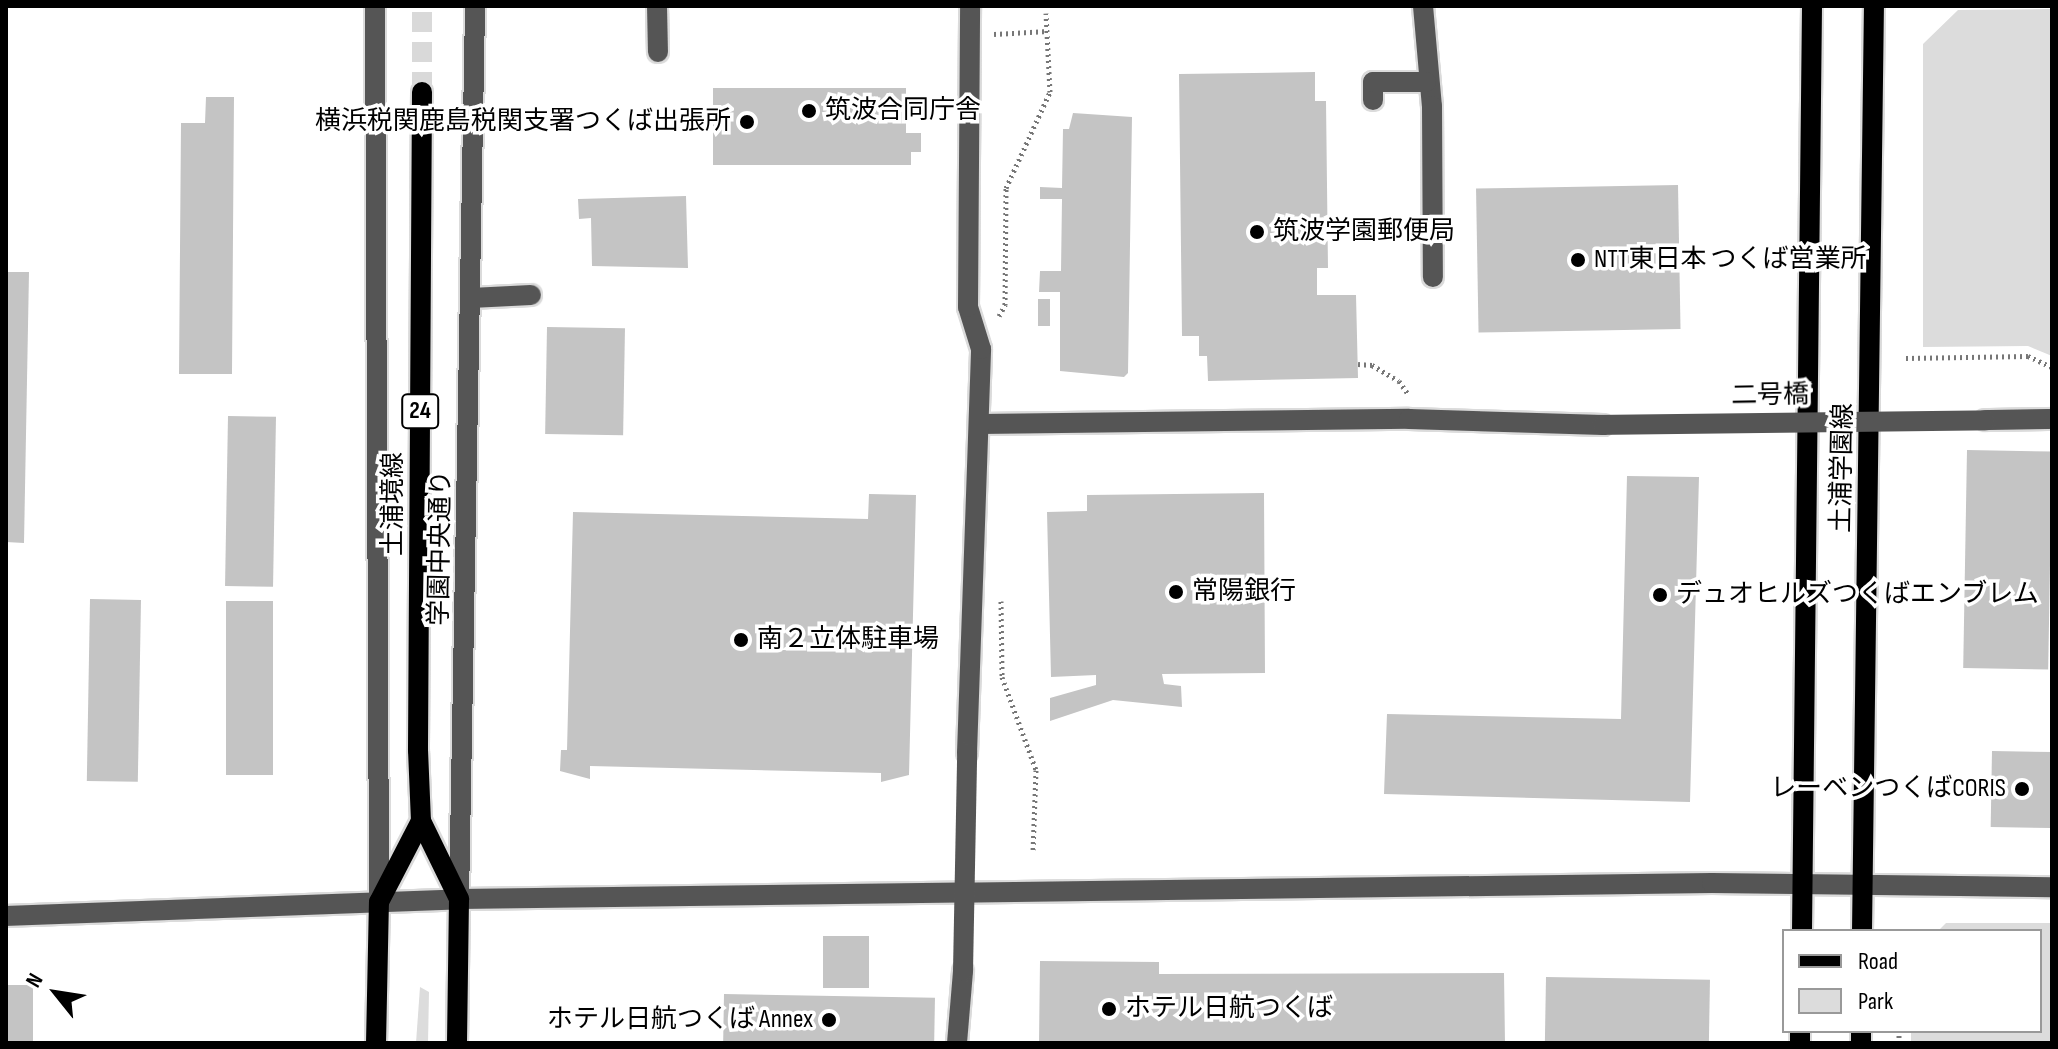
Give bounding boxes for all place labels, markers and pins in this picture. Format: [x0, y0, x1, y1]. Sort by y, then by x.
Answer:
place label: 筑波合同庁舎 [825, 95, 981, 127]
marker: 筑波合同庁舎 [800, 102, 818, 120]
place label: 横浜税関鹿島税関支署つくば出張所 [315, 106, 731, 138]
marker: 横浜税関鹿島税関支署つくば出張所 [738, 113, 756, 131]
place label: 筑波学園郵便局 [1273, 216, 1455, 248]
marker: 筑波学園郵便局 [1248, 223, 1266, 241]
place label: NTT東日本 つくば営業所 [1594, 244, 1867, 276]
marker: NTT東日本 つくば営業所 [1569, 251, 1587, 269]
place label: 常陽銀行 [1192, 576, 1296, 608]
place label: デュオヒルズつくばエンブレム [1676, 579, 2040, 611]
marker: 常陽銀行 [1167, 583, 1185, 601]
marker: デュオヒルズつくばエンブレム [1651, 586, 1669, 604]
place label: 南２立体駐車場 [757, 624, 939, 656]
marker: 南２立体駐車場 [732, 631, 750, 649]
place label: レーベンつくばCORIS [1770, 773, 2006, 805]
marker: レーベンつくばCORIS [2013, 780, 2031, 798]
place label: ホテル日航つくば [1125, 993, 1333, 1025]
marker: ホテル日航つくば [1100, 1000, 1118, 1018]
place label: ホテル日航つくば Annex [547, 1004, 813, 1036]
marker: ホテル日航つくば Annex [820, 1011, 838, 1029]

